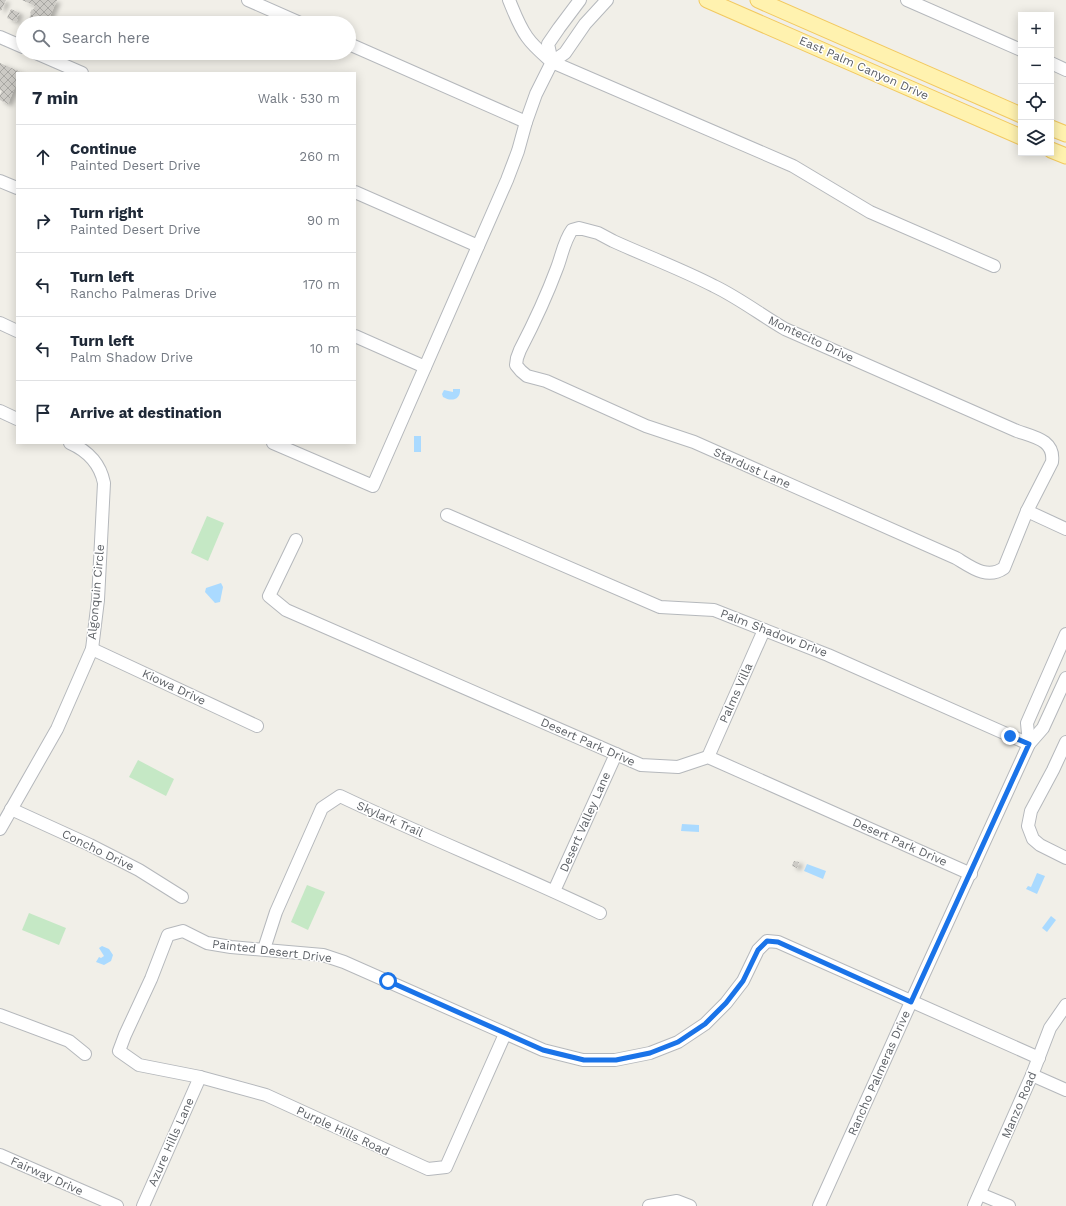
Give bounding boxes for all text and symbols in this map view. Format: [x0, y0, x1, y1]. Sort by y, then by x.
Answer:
map controls [1018, 12, 1054, 156]
button: + [1018, 12, 1054, 48]
search box [16, 16, 356, 60]
icon: search [30, 27, 52, 49]
text: Search here [62, 29, 150, 47]
street label: East Palm Canyon Drive [797, 33, 931, 103]
button: − [1018, 48, 1054, 84]
button: locate [1018, 84, 1054, 120]
text: 7 min [32, 88, 78, 108]
text: Walk · 530 m [258, 91, 340, 106]
button: layers [1018, 120, 1054, 156]
text: Continue [70, 140, 137, 158]
icon: ahead [32, 146, 54, 168]
text: 260 m [300, 149, 340, 164]
text: Painted Desert Drive [70, 158, 201, 173]
text: Turn right [70, 204, 143, 222]
icon: right [32, 210, 54, 232]
text: 90 m [307, 213, 340, 228]
text: Painted Desert Drive [70, 222, 201, 237]
text: Turn left [70, 268, 134, 286]
icon: left [32, 274, 54, 296]
text: 170 m [303, 277, 340, 292]
text: Rancho Palmeras Drive [70, 286, 217, 301]
street label: Montecito Drive [766, 313, 856, 365]
text: Turn left [70, 332, 134, 350]
icon: left [32, 338, 54, 360]
text: 10 m [310, 341, 340, 356]
text: Palm Shadow Drive [70, 350, 193, 365]
icon: arrive [32, 402, 54, 424]
text: Arrive at destination [70, 404, 222, 422]
street label: Stardust Lane [711, 445, 793, 491]
street label: Algonquin Circle [85, 544, 107, 640]
street label: Palm Shadow Drive [719, 606, 830, 660]
street label: Palms Villa [717, 661, 756, 725]
street label: Kiowa Drive [140, 666, 208, 708]
street label: Desert Park Drive [539, 715, 637, 769]
route end [1001, 727, 1019, 745]
street label: Desert Valley Lane [557, 770, 613, 874]
street label: Skylark Trail [355, 798, 426, 840]
street label: Desert Park Drive [851, 815, 949, 869]
street label: Concho Drive [60, 827, 136, 873]
street label: Painted Desert Drive [211, 937, 333, 965]
route start [379, 972, 397, 990]
street label: Rancho Palmeras Drive [845, 1008, 913, 1138]
street label: Manzo Road [999, 1069, 1039, 1141]
street label: Azure Hills Lane [145, 1095, 197, 1188]
street label: Purple Hills Road [294, 1103, 392, 1159]
street label: Fairway Drive [9, 1154, 85, 1198]

